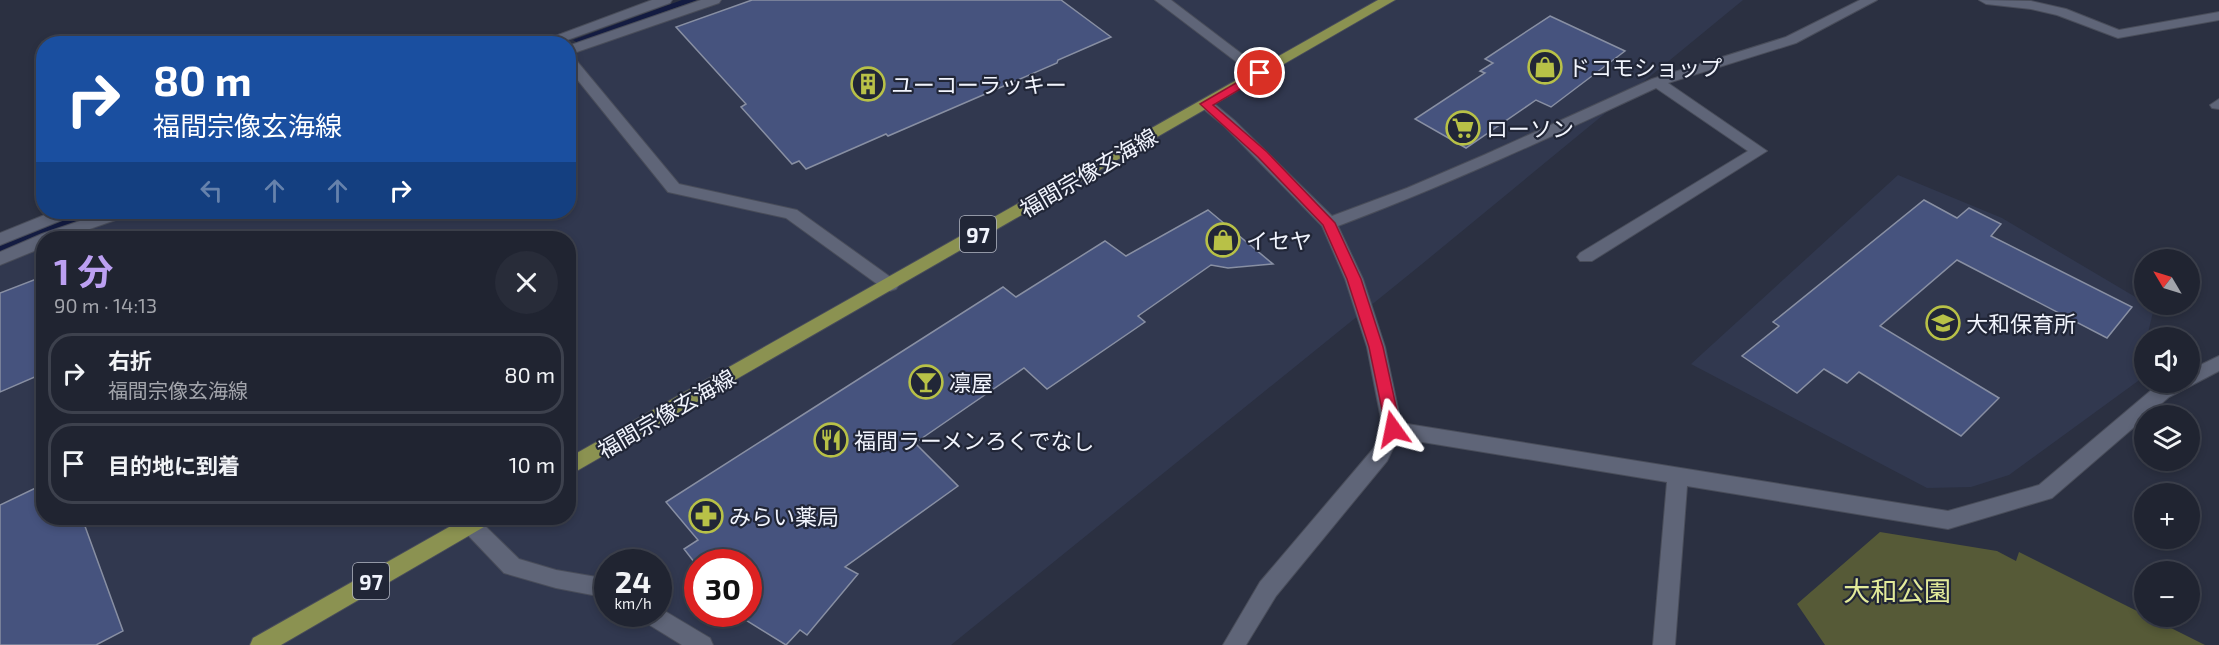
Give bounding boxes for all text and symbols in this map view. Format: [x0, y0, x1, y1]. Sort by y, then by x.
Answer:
pin [1234, 47, 1285, 98]
shop icon: ドコモショップ [1527, 49, 1563, 85]
text: 80 m [153, 54, 252, 104]
place label: ドコモショップ [1568, 54, 1722, 80]
icon: arrive [1243, 56, 1276, 89]
icon: right [54, 60, 132, 138]
building icon: ユーコーラッキー [850, 66, 886, 102]
place label: ユーコーラッキー [891, 71, 1067, 97]
text: 福間宗像玄海線 [153, 109, 342, 141]
supermarket icon: ローソン [1445, 110, 1481, 146]
place label: ローソン [1486, 115, 1574, 141]
street label: 福間宗像玄海線 [1015, 122, 1161, 222]
icon: left [195, 174, 228, 207]
icon: ahead [258, 174, 291, 207]
icon: ahead [321, 174, 354, 207]
icon: right [384, 174, 417, 207]
road number: 97 [960, 216, 996, 252]
shop icon: イセヤ [1205, 222, 1241, 258]
place label: イセヤ [1246, 227, 1312, 253]
text: 1 分 [54, 249, 113, 292]
north arrow [2134, 249, 2200, 315]
map controls [2134, 249, 2200, 627]
button: close [495, 251, 558, 314]
text: 90 m · 14:13 [54, 293, 157, 317]
school or university icon: 大和保育所 [1925, 305, 1961, 341]
place label: 大和保育所 [1966, 310, 2076, 336]
button: sound [2134, 327, 2200, 393]
text: 右折 [108, 347, 152, 373]
icon: right [57, 357, 90, 390]
text: 80 m [504, 361, 555, 387]
street label: 福間宗像玄海線 [593, 363, 739, 463]
bar icon: 凛屋 [908, 364, 944, 400]
place label: 凛屋 [949, 369, 993, 395]
text: 福間宗像玄海線 [108, 378, 248, 402]
position arrow [1361, 397, 1425, 461]
button: layers [2134, 405, 2200, 471]
restaurant icon: 福間ラーメンろくでなし [813, 422, 849, 458]
place label: 福間ラーメンろくでなし [854, 427, 1094, 453]
icon: arrive [57, 447, 90, 480]
text: 10 m [509, 451, 555, 477]
text: 目的地に到着 [108, 452, 240, 478]
button: + [2134, 483, 2200, 549]
pharmacy icon: みらい薬局 [688, 498, 724, 534]
place label: みらい薬局 [729, 503, 839, 529]
speed limit sign: 30 [684, 549, 762, 627]
button: − [2134, 561, 2200, 627]
road number: 97 [353, 563, 389, 599]
text: 24 [615, 563, 651, 599]
park label: 大和公園 [1843, 574, 1951, 606]
text: km/h [614, 594, 652, 612]

